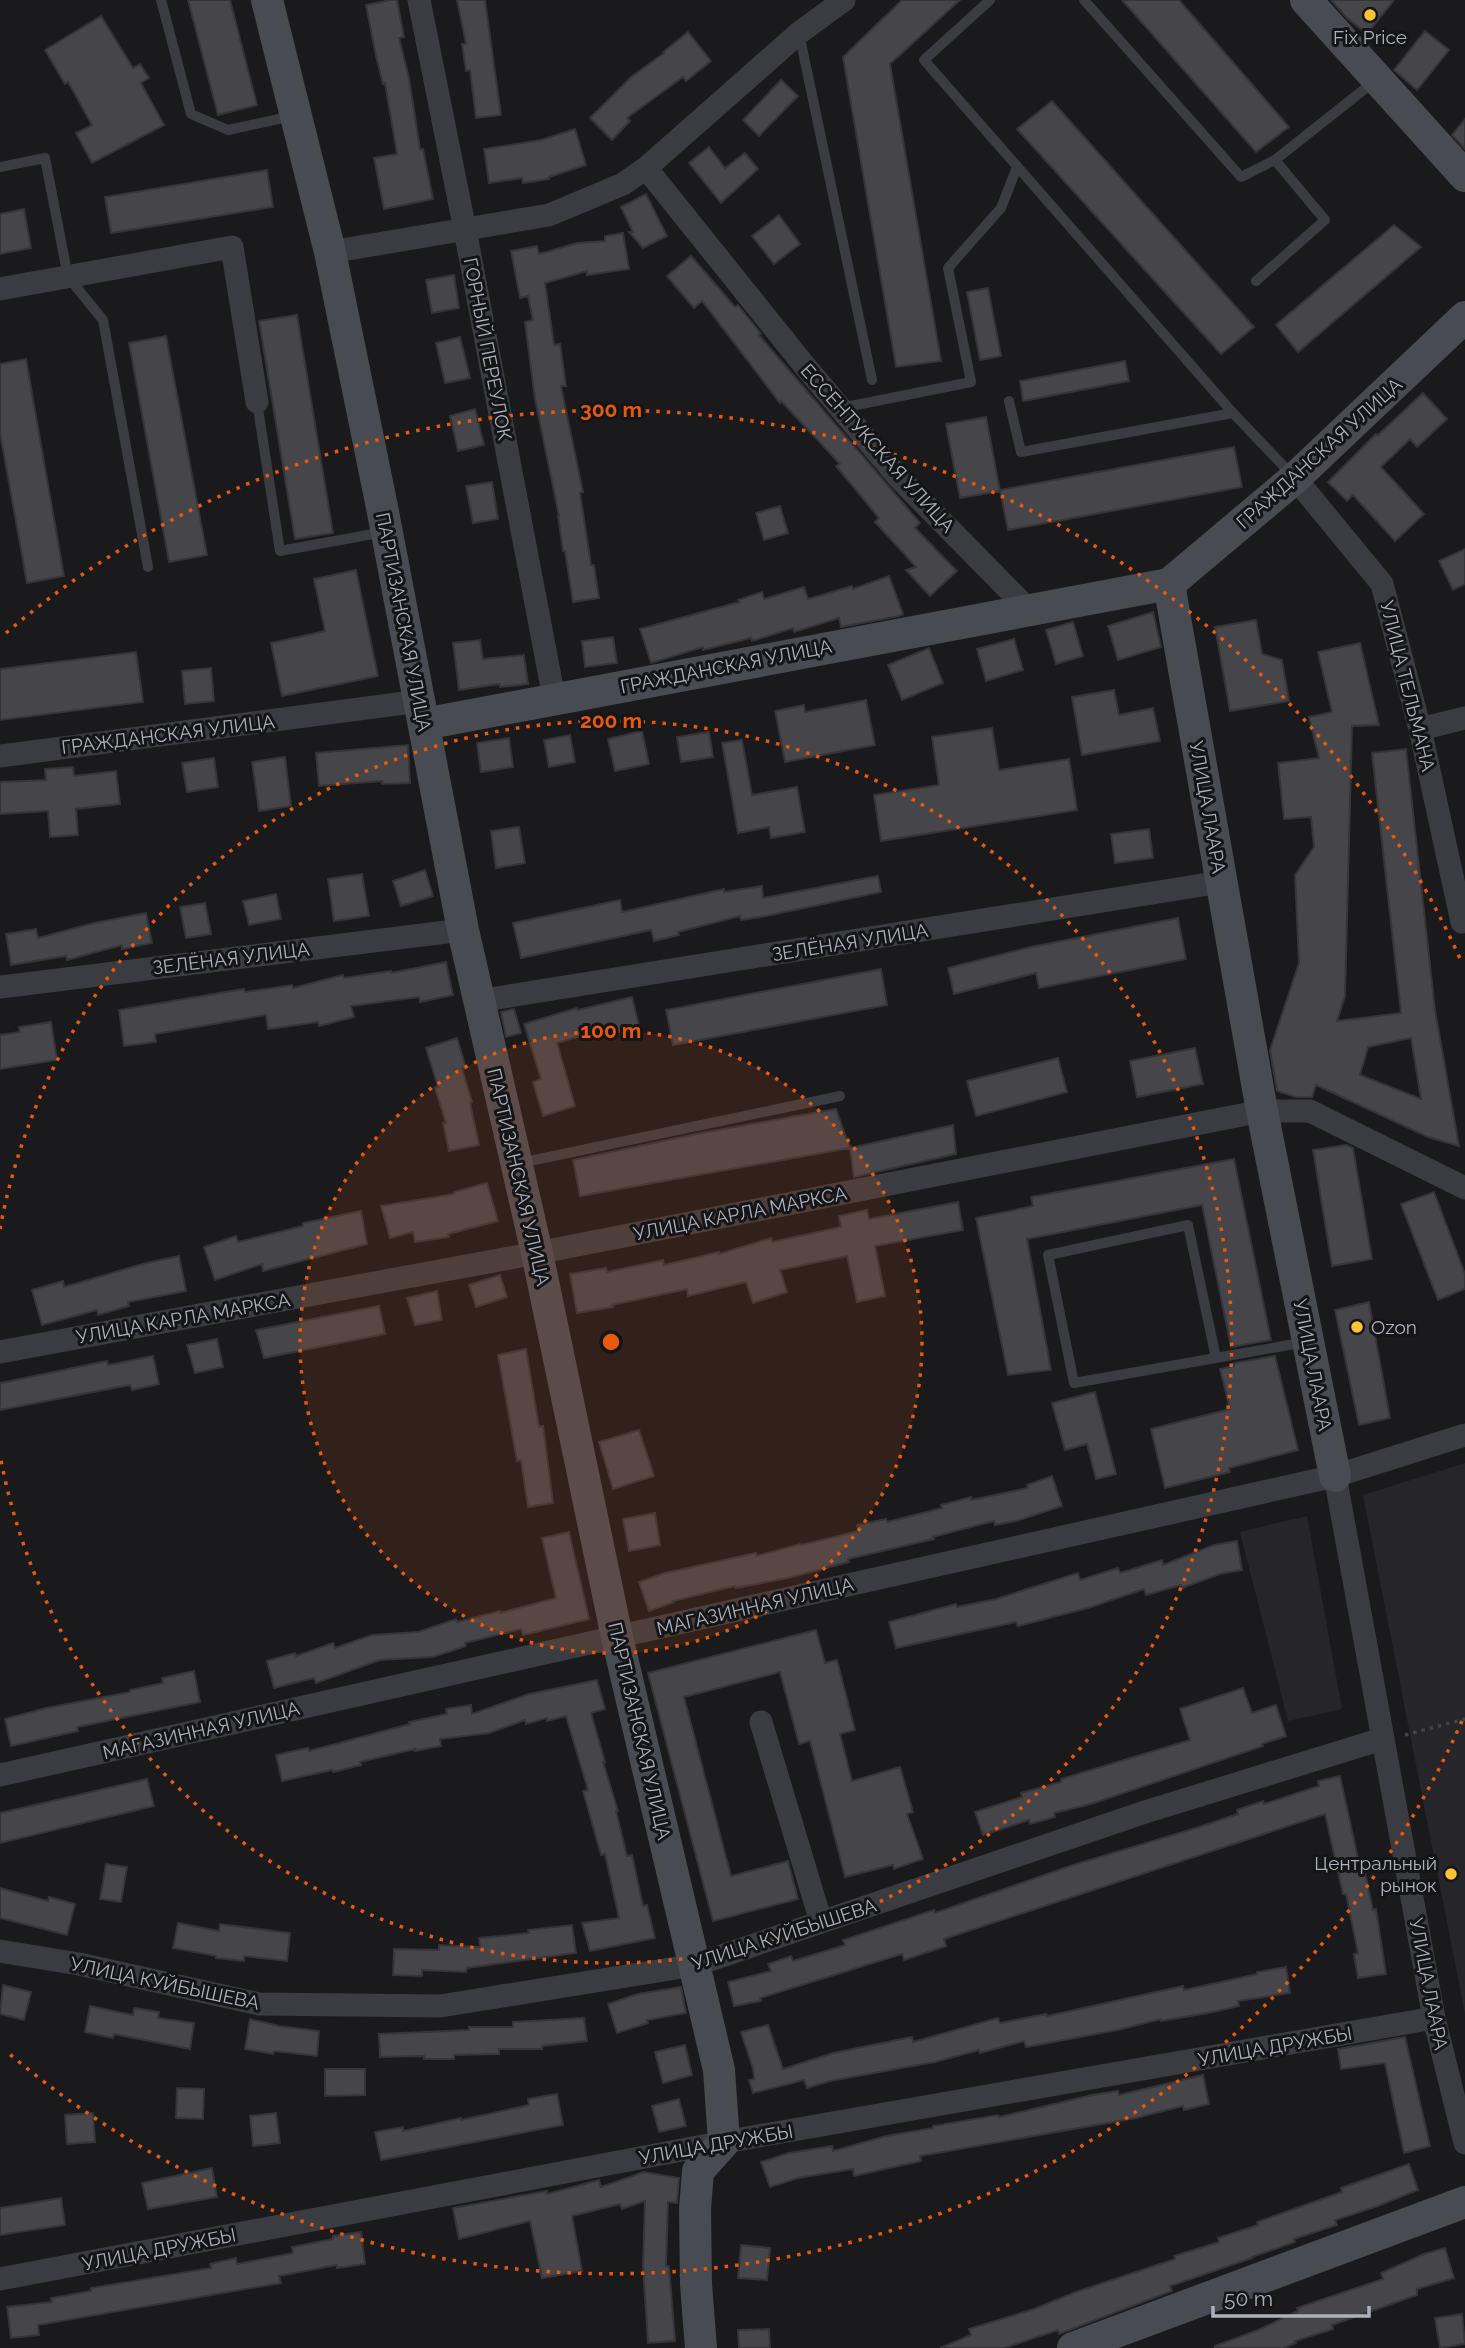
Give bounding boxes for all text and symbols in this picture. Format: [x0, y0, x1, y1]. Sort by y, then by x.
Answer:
marker: Fix Price [1362, 7, 1378, 23]
place label: Fix Price [1333, 26, 1407, 48]
street label: ГОРНЫЙ ПЕРЕУЛОК [459, 256, 517, 442]
street label: ЕССЕНТУКСКАЯ УЛИЦА [797, 359, 960, 537]
street label: ГРАЖДАНСКАЯ УЛИЦА [1232, 373, 1406, 533]
text: 300 m [580, 397, 642, 422]
street label: ПАРТИЗАНСКАЯ УЛИЦА [372, 511, 436, 734]
street label: УЛИЦА ТЕЛЬМАНА [1376, 598, 1440, 774]
street label: ГРАЖДАНСКАЯ УЛИЦА [618, 635, 834, 697]
text: 200 m [580, 708, 642, 733]
street label: ГРАЖДАНСКАЯ УЛИЦА [60, 710, 276, 758]
street label: УЛИЦА ЛААРА [1186, 739, 1231, 875]
street label: ЗЕЛЁНАЯ УЛИЦА [770, 919, 930, 965]
street label: ЗЕЛЁНАЯ УЛИЦА [151, 937, 311, 979]
text: 100 m [581, 1018, 641, 1043]
street label: ПАРТИЗАНСКАЯ УЛИЦА [483, 1066, 555, 1288]
street label: УЛИЦА КАРЛА МАРКСА [631, 1181, 849, 1244]
street label: УЛИЦА КАРЛА МАРКСА [74, 1288, 292, 1348]
street label: УЛИЦА ЛААРА [1289, 1297, 1337, 1433]
place label: Ozon [1371, 1316, 1417, 1338]
marker: Ozon [1349, 1319, 1365, 1335]
centre of rings [599, 1330, 623, 1354]
street label: МАГАЗИННАЯ УЛИЦА [654, 1573, 856, 1639]
street label: ПАРТИЗАНСКАЯ УЛИЦА [604, 1620, 676, 1842]
street label: МАГАЗИННАЯ УЛИЦА [100, 1697, 302, 1763]
place label: Центральный рынок [1314, 1852, 1437, 1896]
marker: Центральный рынок [1443, 1866, 1459, 1882]
street label: УЛИЦА КУЙБЫШЕВА [689, 1894, 879, 1974]
street label: УЛИЦА ЛААРА [1405, 1916, 1453, 2052]
street label: УЛИЦА КУЙБЫШЕВА [69, 1952, 262, 2014]
street label: УЛИЦА ДРУЖБЫ [1196, 2022, 1354, 2070]
street label: УЛИЦА ДРУЖБЫ [637, 2120, 795, 2168]
street label: УЛИЦА ДРУЖБЫ [80, 2223, 238, 2275]
scale bar [1213, 2274, 1369, 2318]
text: 50 m [1224, 2286, 1273, 2311]

